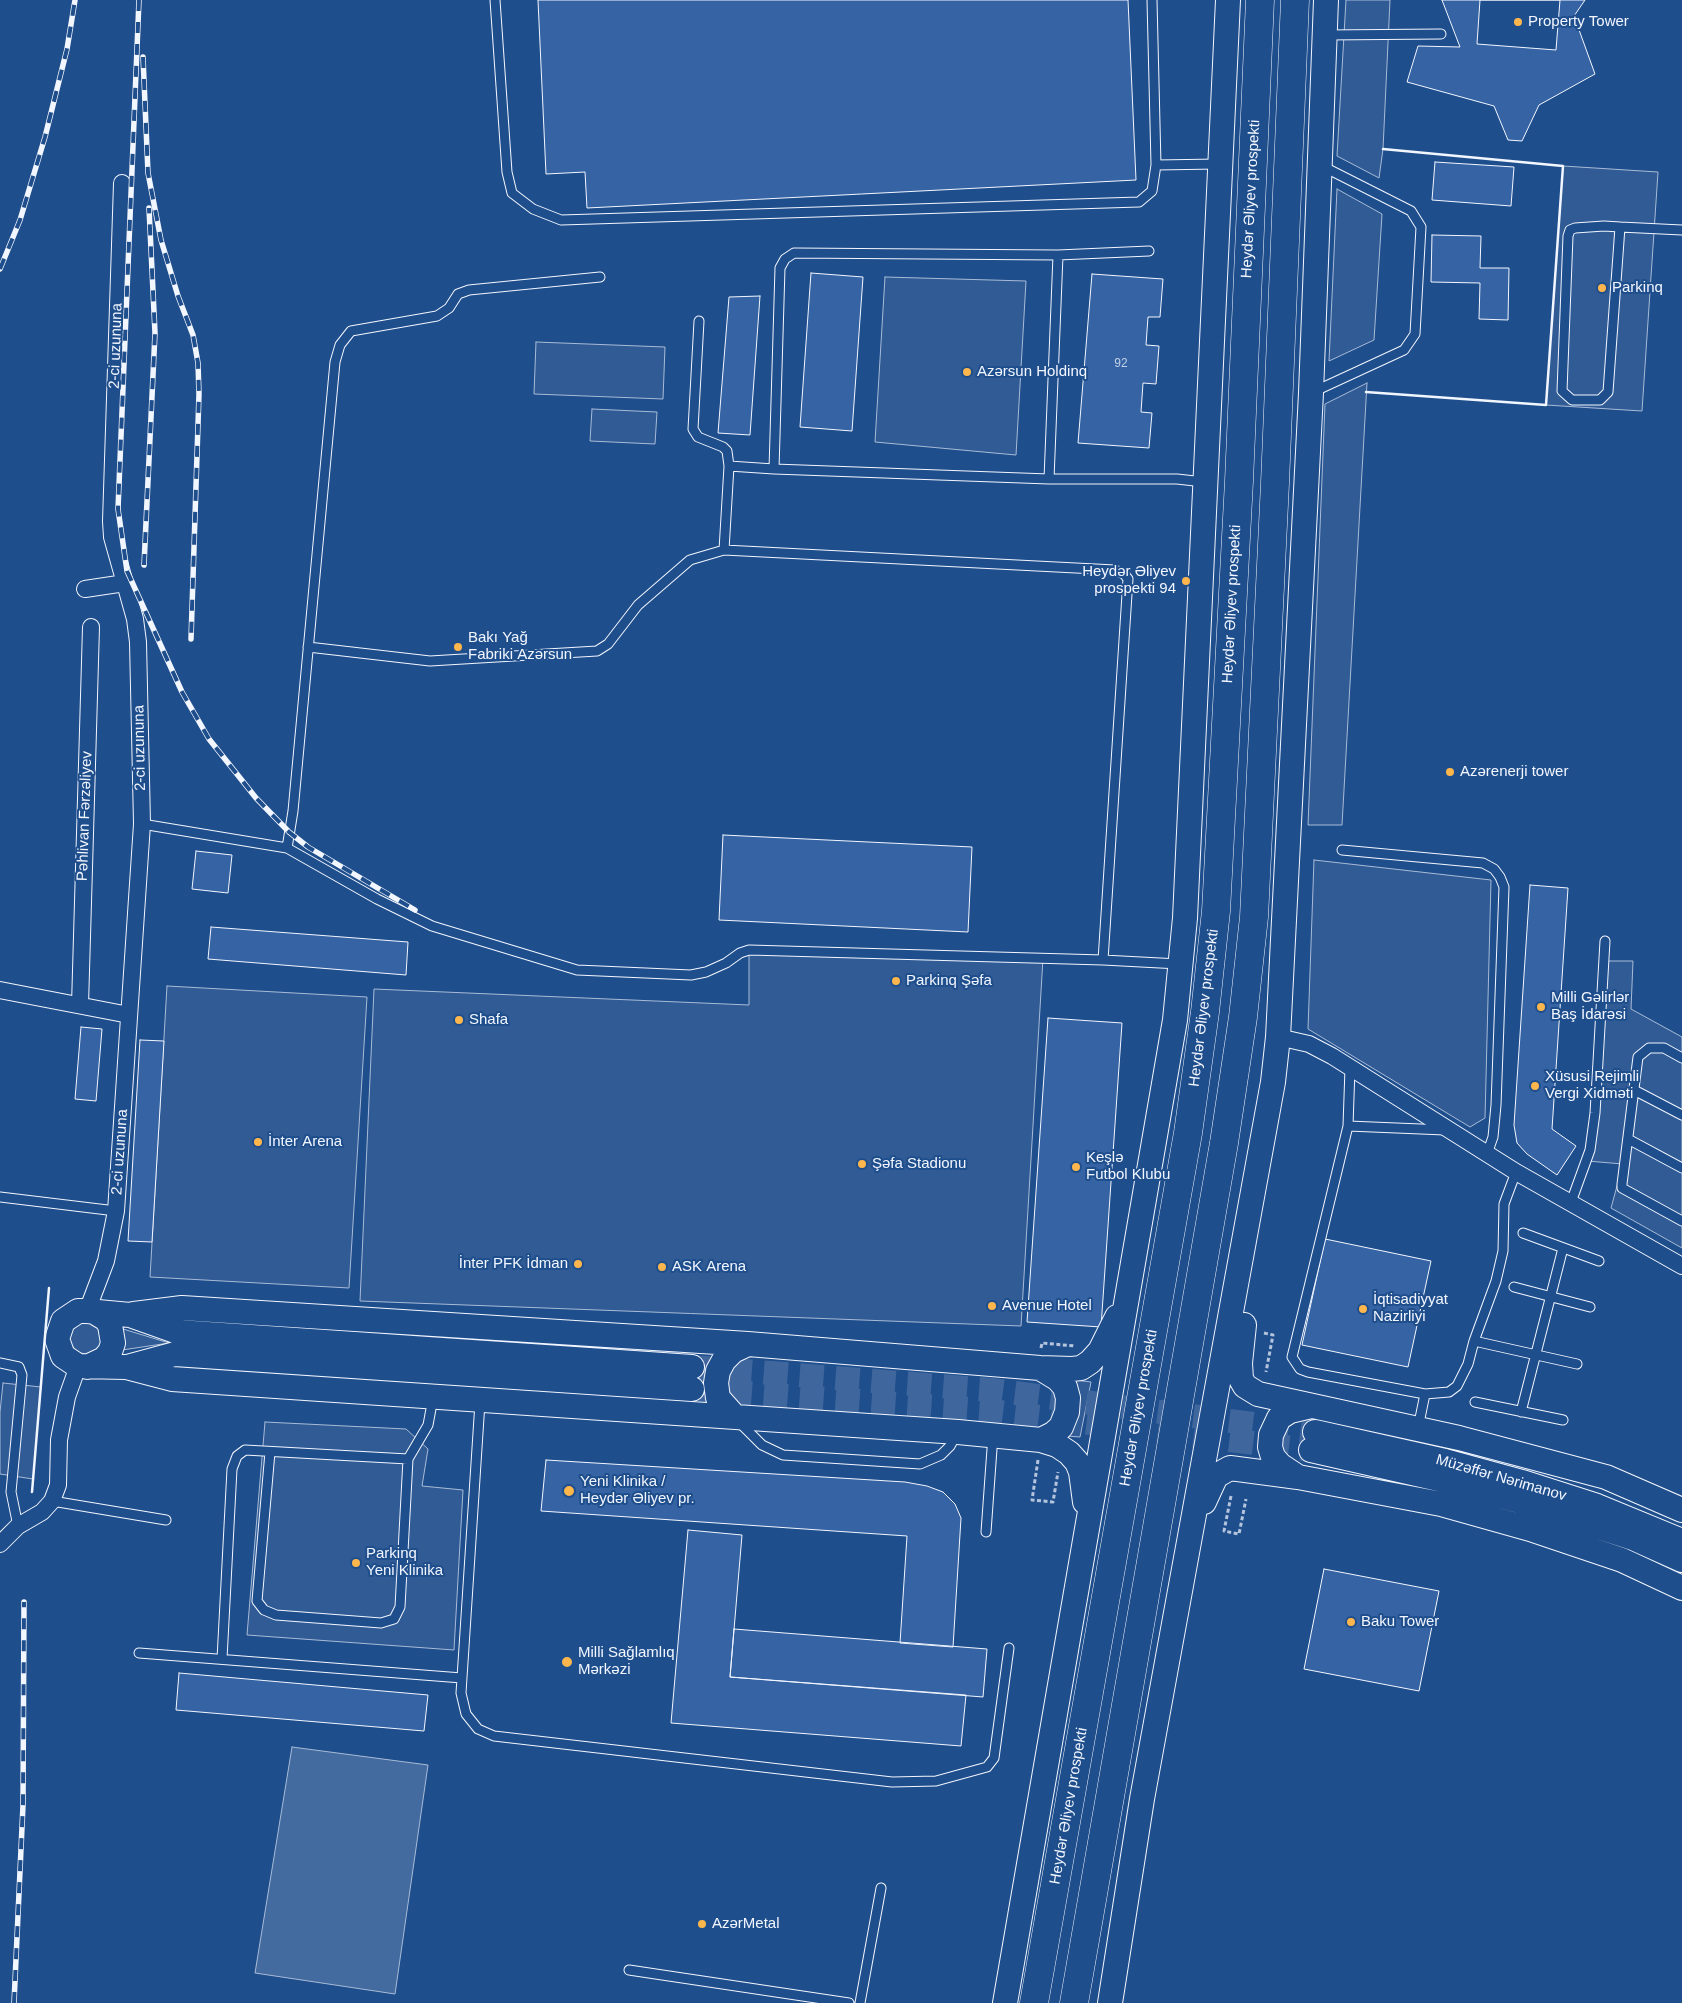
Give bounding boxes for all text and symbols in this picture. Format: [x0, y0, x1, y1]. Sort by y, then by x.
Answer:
place label: Property Tower [1528, 13, 1629, 31]
marker: Property Tower [1512, 16, 1524, 28]
street label: Heydər Əliyev prospekti [1238, 119, 1264, 279]
place label: Parkinq [1612, 279, 1663, 297]
marker: Parkinq [1596, 282, 1608, 294]
street label: 2-ci uzununa [106, 303, 126, 389]
house number: 92 [1114, 357, 1128, 371]
place label: Azərsun Holdinq [977, 363, 1087, 381]
marker: Azərsun Holdinq [961, 366, 973, 378]
street label: Heydər Əliyev prospekti [1219, 524, 1245, 684]
place label: Heydər Əliyev prospekti 94 [1082, 563, 1176, 598]
marker: Heydər Əliyev prospekti 94 [1180, 575, 1192, 587]
place label: Bakı Yağ Fabriki Azərsun [468, 629, 572, 664]
marker: Bakı Yağ Fabriki Azərsun [452, 641, 464, 653]
street label: 2-ci uzununa [130, 705, 150, 791]
street label: Pəhlivan Fərzəliyev [74, 751, 96, 881]
place label: Azərenerji tower [1460, 763, 1568, 781]
marker: Azərenerji tower [1444, 766, 1456, 778]
street label: Heydər Əliyev prospekti [1185, 928, 1223, 1088]
place label: Parkinq Şəfa [906, 972, 992, 990]
marker: Parkinq Şəfa [890, 975, 902, 987]
place label: Milli Gəlirlər Baş İdarəsi [1551, 989, 1629, 1024]
marker: Milli Gəlirlər Baş İdarəsi [1535, 1001, 1547, 1013]
place label: Shafa [469, 1011, 508, 1029]
marker: Shafa [453, 1014, 465, 1026]
place label: Xüsusi Rejimli Vergi Xidməti [1545, 1068, 1639, 1103]
marker: Xüsusi Rejimli Vergi Xidməti [1529, 1080, 1541, 1092]
street label: 2-ci uzununa [108, 1109, 132, 1195]
place label: İnter Arena [268, 1133, 342, 1151]
marker: İnter Arena [252, 1136, 264, 1148]
place label: Keşlə Futbol Klubu [1086, 1149, 1170, 1184]
place label: Şəfa Stadionu [872, 1155, 966, 1173]
marker: Şəfa Stadionu [856, 1158, 868, 1170]
marker: Keşlə Futbol Klubu [1070, 1161, 1082, 1173]
place label: İnter PFK İdman [459, 1255, 568, 1273]
marker: İnter PFK İdman [572, 1258, 584, 1270]
place label: ASK Arena [672, 1258, 746, 1276]
marker: ASK Arena [656, 1261, 668, 1273]
place label: İqtisadiyyat Nazirliyi [1373, 1291, 1448, 1326]
place label: Avenue Hotel [1002, 1297, 1092, 1315]
marker: Avenue Hotel [986, 1300, 998, 1312]
marker: İqtisadiyyat Nazirliyi [1357, 1303, 1369, 1315]
street label: Heydər Əliyev prospekti [1116, 1328, 1162, 1488]
street label: Müzəffər Nərimanov [1434, 1451, 1568, 1505]
place label: Yeni Klinika / Heydər Əliyev pr. [580, 1473, 695, 1508]
marker: Yeni Klinika / Heydər Əliyev pr. [562, 1484, 576, 1498]
place label: Parkinq Yeni Klinika [366, 1545, 443, 1580]
marker: Parkinq Yeni Klinika [350, 1557, 362, 1569]
place label: Baku Tower [1361, 1613, 1439, 1631]
marker: Baku Tower [1345, 1616, 1357, 1628]
place label: Milli Sağlamlıq Mərkəzi [578, 1644, 675, 1679]
marker: Milli Sağlamlıq Mərkəzi [560, 1655, 574, 1669]
street label: Heydər Əliyev prospekti [1046, 1726, 1092, 1886]
place label: AzərMetal [712, 1915, 780, 1933]
marker: AzərMetal [696, 1918, 708, 1930]

